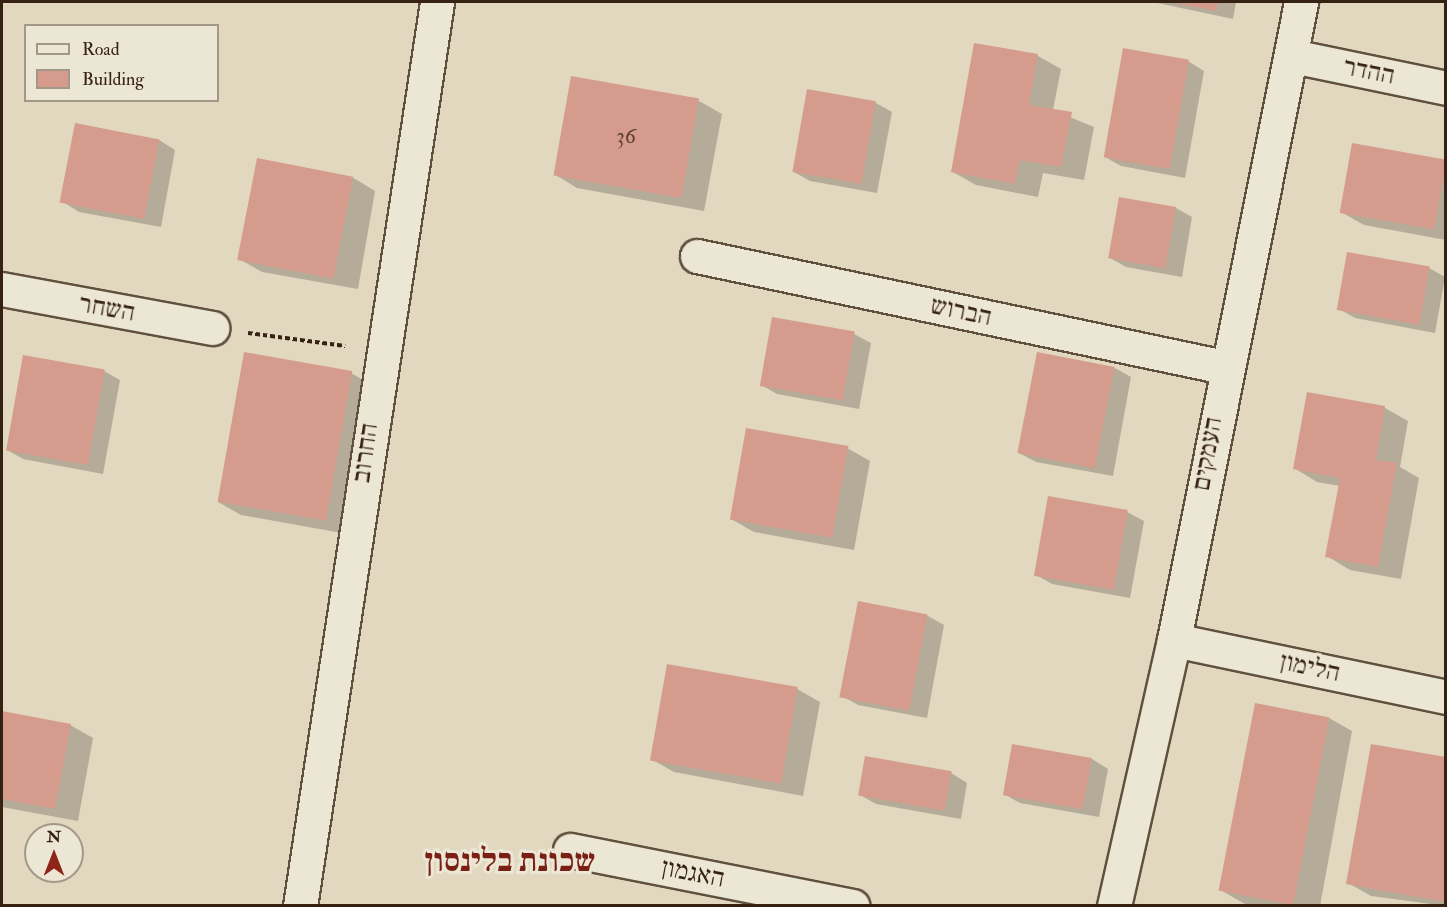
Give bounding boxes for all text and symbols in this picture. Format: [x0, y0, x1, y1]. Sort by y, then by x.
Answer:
legend [24, 24, 219, 102]
text: Road [82, 38, 120, 61]
street label: ההדר [1341, 52, 1397, 92]
text: Building [82, 68, 144, 91]
house number: 36 [616, 124, 636, 150]
street label: השחר [77, 289, 137, 329]
street label: הברוש [928, 290, 994, 334]
street label: העמקים [1186, 415, 1230, 493]
street label: החרוב [346, 421, 386, 485]
street label: הלימון [1277, 646, 1343, 690]
north arrow [24, 823, 84, 883]
text: N [47, 827, 61, 847]
district label: שכונת בלינסון [425, 842, 595, 880]
street label: האגמון [659, 853, 727, 895]

